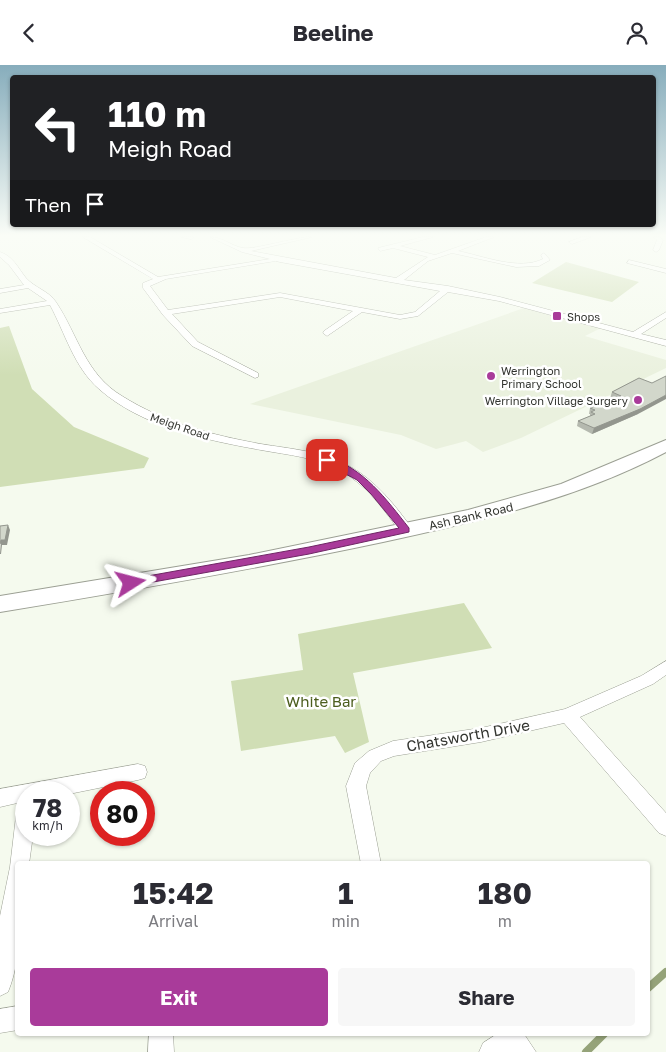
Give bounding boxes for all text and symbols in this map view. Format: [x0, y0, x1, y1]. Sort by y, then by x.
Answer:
icon: back [15, 19, 43, 47]
text: Beeline [292, 19, 374, 46]
icon: person [623, 19, 651, 47]
text: 110 m [108, 93, 206, 135]
icon: left [25, 95, 90, 160]
text: Meigh Road [108, 135, 232, 162]
icon: arrive [81, 190, 109, 218]
text: Then [25, 193, 71, 216]
marker: Shops [551, 310, 563, 322]
place label: Shops [567, 310, 600, 323]
place label: Werrington Primary School [501, 364, 582, 390]
marker: Werrington Primary School [485, 370, 497, 382]
place label: Werrington Village Surgery [485, 394, 628, 407]
marker: Werrington Village Surgery [632, 394, 644, 406]
street label: Meigh Road [149, 410, 211, 442]
pin [306, 439, 348, 481]
icon: arrive [313, 446, 341, 474]
street label: Ash Bank Road [427, 499, 515, 533]
position arrow [104, 556, 156, 608]
park label: White Bar [286, 692, 356, 710]
street label: Chatsworth Drive [405, 715, 531, 755]
speed limit sign: 80 [90, 781, 155, 846]
text: 78 [33, 792, 62, 823]
text: km/h [32, 818, 63, 833]
text: 15:42 [133, 875, 213, 911]
text: 1 [338, 875, 353, 911]
text: 180 [478, 875, 532, 911]
text: Arrival [148, 911, 198, 931]
text: min [331, 911, 360, 931]
text: m [498, 911, 512, 931]
button: Exit [30, 968, 328, 1026]
button: Share [338, 968, 635, 1026]

